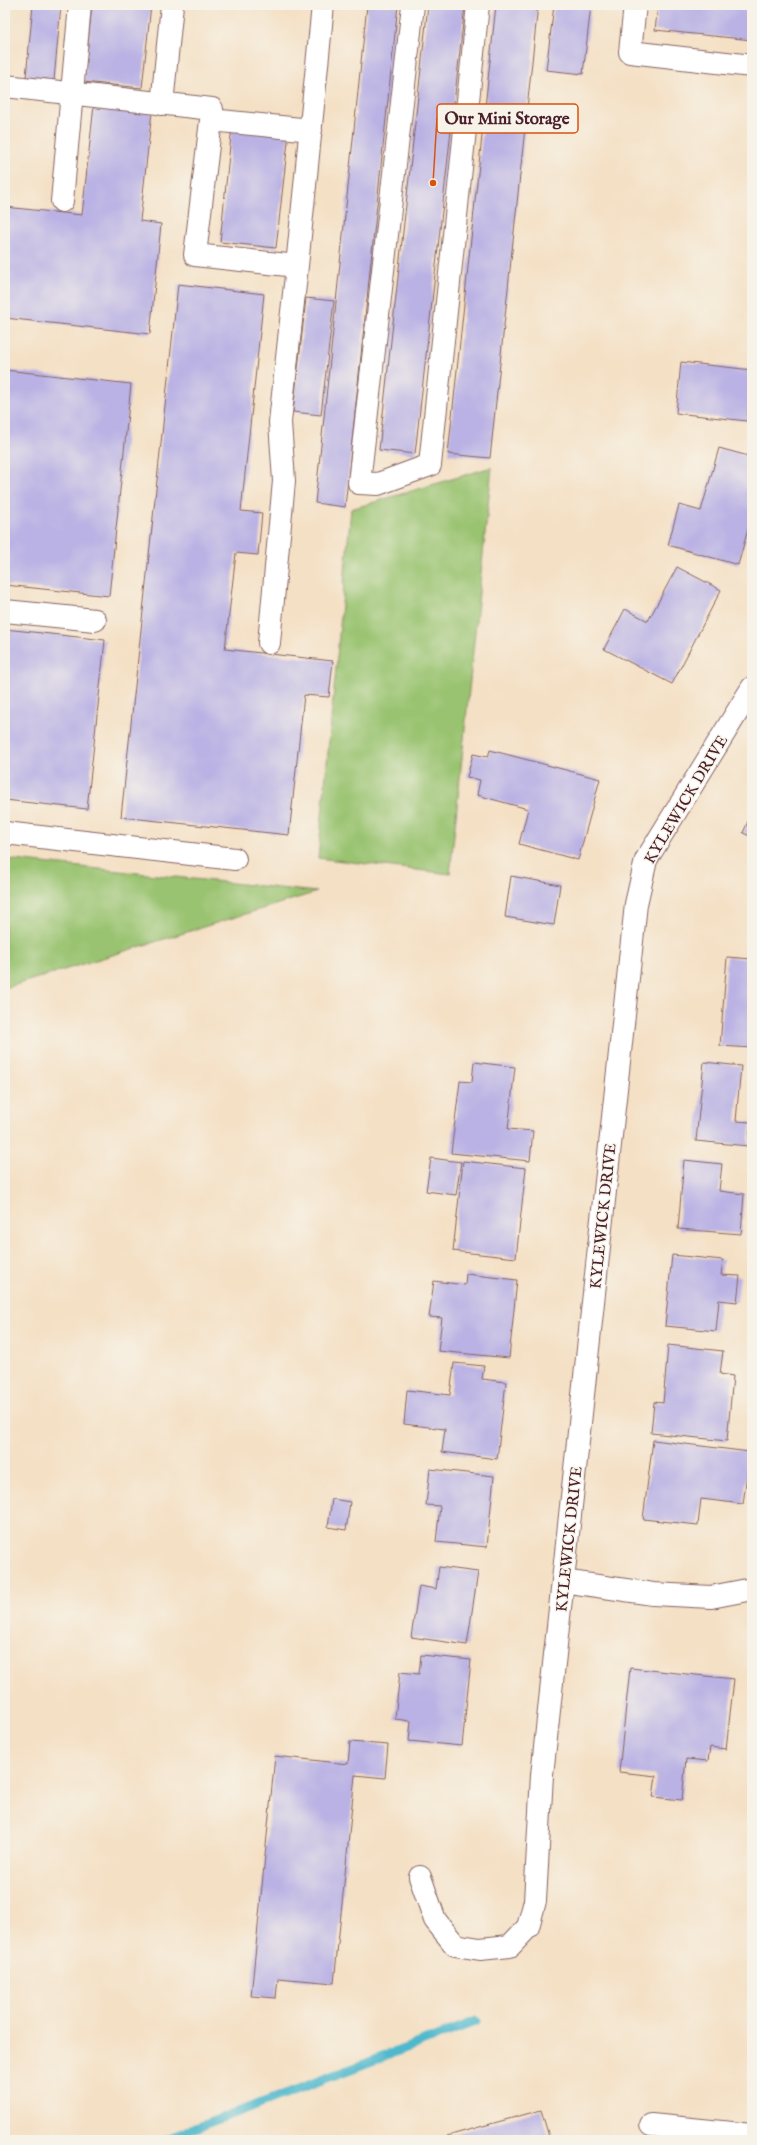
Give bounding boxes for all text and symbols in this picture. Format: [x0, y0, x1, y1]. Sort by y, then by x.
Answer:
callout: Our Mini Storage [437, 104, 578, 133]
text: Our Mini Storage [445, 109, 570, 130]
street label: KYLEWICK DRIVE [640, 732, 733, 868]
street label: KYLEWICK DRIVE [586, 1142, 622, 1290]
street label: KYLEWICK DRIVE [552, 1465, 588, 1613]

